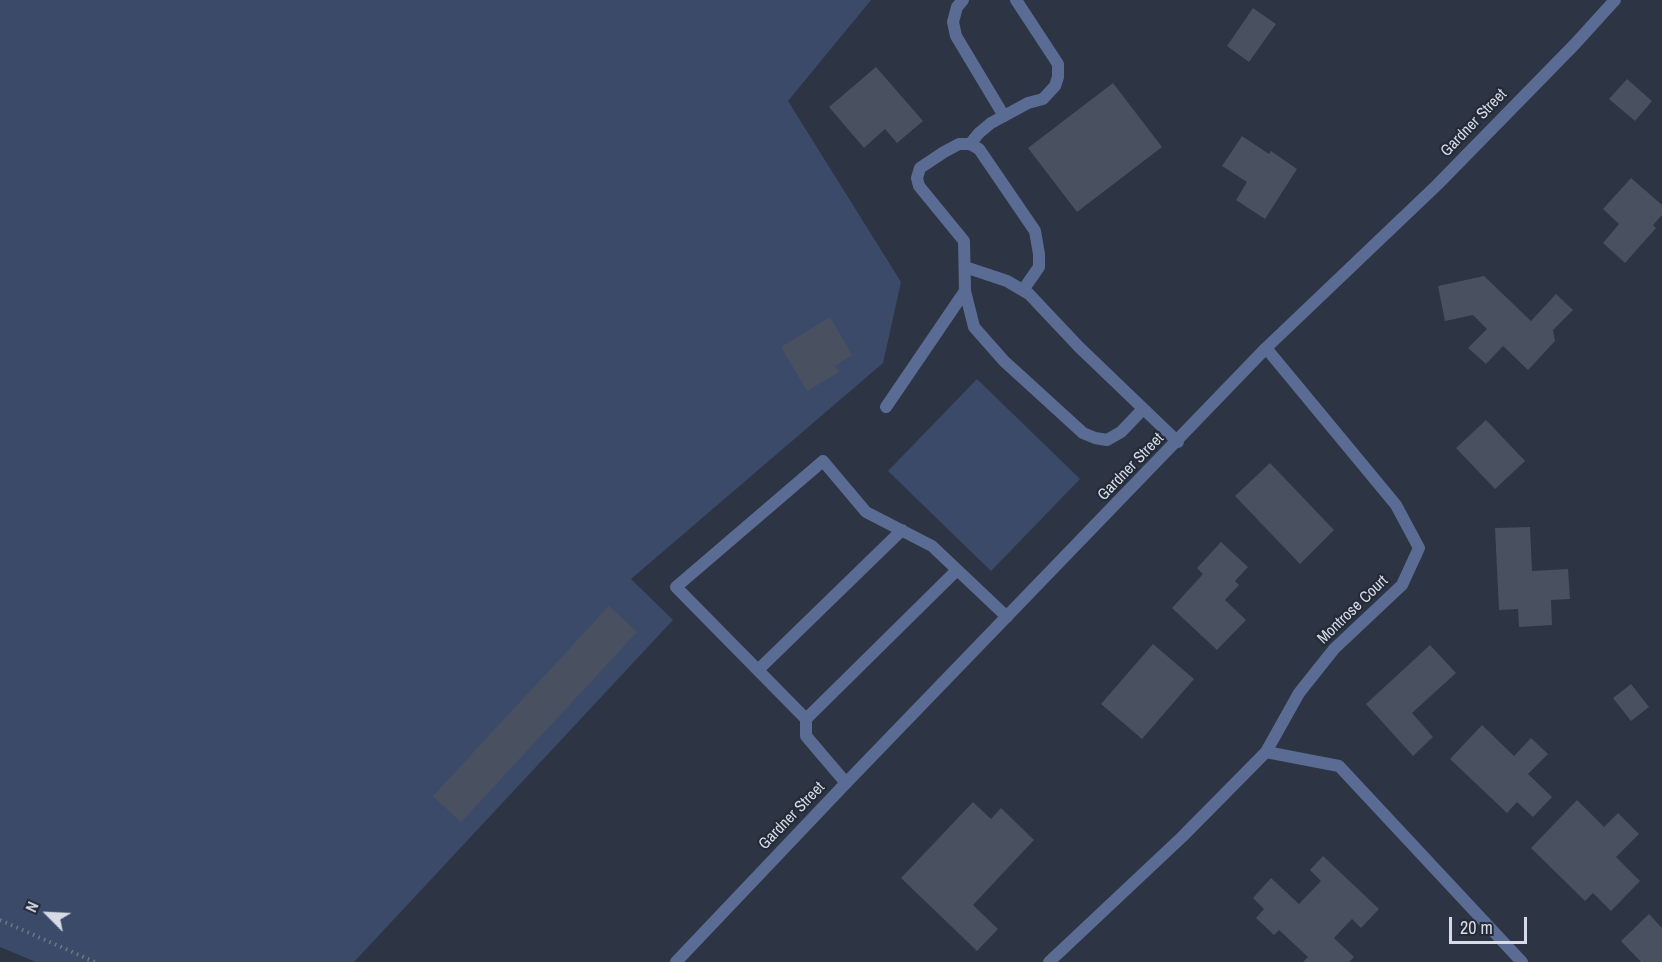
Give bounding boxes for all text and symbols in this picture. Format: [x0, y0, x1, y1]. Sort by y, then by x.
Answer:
street label: Gardner Street [1437, 85, 1511, 161]
street label: Gardner Street [1094, 429, 1168, 505]
street label: Montrose Court [1314, 572, 1392, 648]
street label: Gardner Street [755, 778, 829, 854]
north arrow [18, 884, 78, 944]
text: N [20, 898, 44, 915]
scale bar [1452, 905, 1530, 943]
text: 20 m [1460, 915, 1493, 940]

